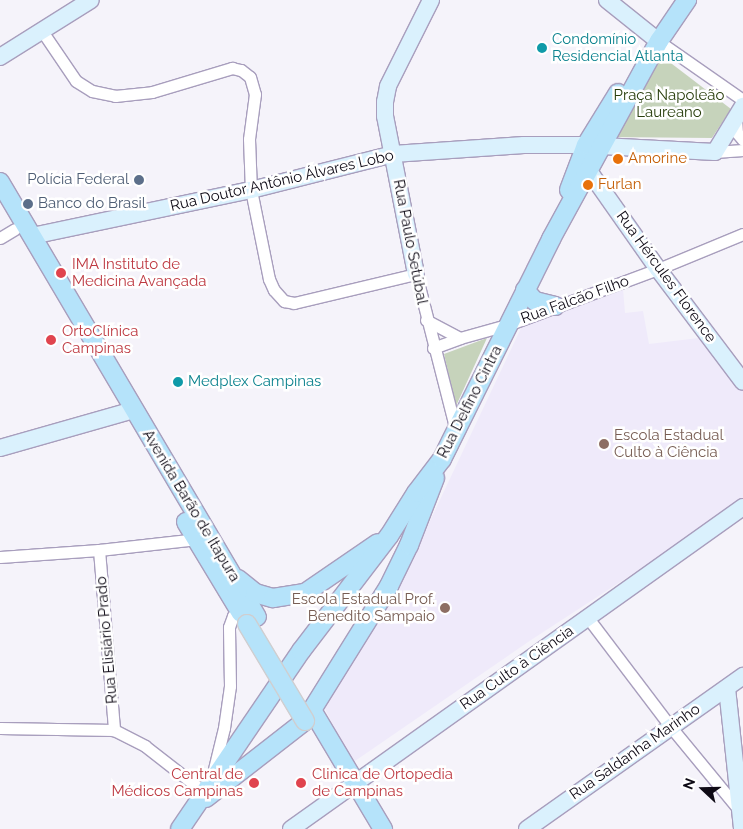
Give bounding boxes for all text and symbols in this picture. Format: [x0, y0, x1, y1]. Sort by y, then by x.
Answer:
place label: Condomínio Residencial Atlanta [552, 30, 684, 65]
marker: Condomínio Residencial Atlanta [536, 42, 548, 54]
park label: Praça Napoleão Laureano [614, 86, 724, 121]
street label: Rua Doutor Antônio Álvares Lobo [168, 146, 396, 216]
place label: Amorine [628, 150, 687, 168]
marker: Amorine [612, 153, 624, 165]
place label: Polícia Federal [27, 171, 129, 189]
marker: Polícia Federal [133, 174, 145, 186]
place label: Furlan [598, 176, 642, 194]
street label: Rua Paulo Setúbal [389, 178, 431, 306]
marker: Furlan [582, 179, 594, 191]
place label: Banco do Brasil [38, 195, 146, 213]
marker: Banco do Brasil [22, 198, 34, 210]
street label: Rua Hércules Florence [612, 208, 720, 346]
place label: IMA Instituto de Medicina Avançada [72, 255, 207, 290]
marker: IMA Instituto de Medicina Avançada [54, 266, 68, 280]
street label: Rua Falcão Filho [518, 272, 632, 328]
place label: OrtoClínica Campinas [62, 322, 138, 357]
marker: OrtoClínica Campinas [44, 333, 58, 347]
street label: Rua Delfino Cintra [434, 343, 506, 461]
place label: Medplex Campinas [188, 373, 321, 391]
marker: Medplex Campinas [172, 376, 184, 388]
place label: Escola Estadual Culto à Ciência [614, 426, 724, 461]
street label: Avenida Barão de Itapura [138, 427, 244, 585]
marker: Escola Estadual Culto à Ciência [598, 438, 610, 450]
street label: Rua Elisiário Prado [92, 575, 122, 705]
place label: Escola Estadual Prof. Benedito Sampaio [291, 590, 435, 625]
marker: Escola Estadual Prof. Benedito Sampaio [439, 602, 451, 614]
street label: Rua Culto à Ciência [457, 622, 577, 714]
street label: Rua Saldanha Marinho [566, 700, 704, 804]
north arrow [678, 764, 728, 814]
place label: Central de Médicos Campinas [111, 765, 243, 800]
place label: Clinica de Ortopedia de Campinas [312, 765, 453, 800]
marker: Central de Médicos Campinas [247, 776, 261, 790]
marker: Clinica de Ortopedia de Campinas [294, 776, 308, 790]
text: N [680, 776, 698, 791]

